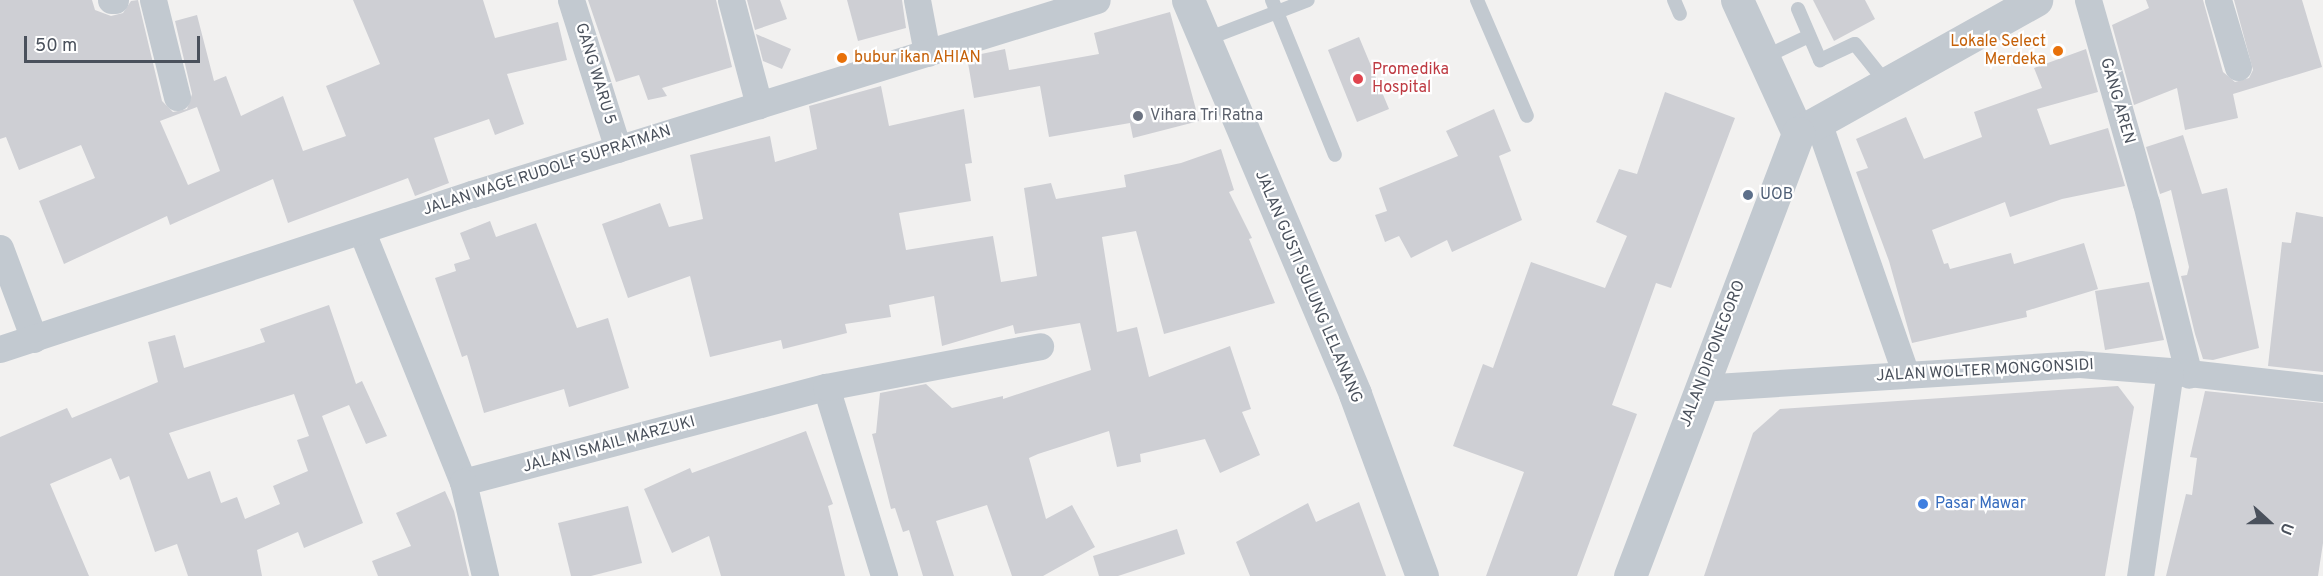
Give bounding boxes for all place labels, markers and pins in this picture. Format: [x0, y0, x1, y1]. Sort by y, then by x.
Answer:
place label: Lokale Select Merdeka [1950, 32, 2046, 70]
marker: Lokale Select Merdeka [2051, 44, 2065, 58]
place label: bubur ikan AHIAN [854, 48, 981, 68]
marker: bubur ikan AHIAN [835, 51, 849, 65]
place label: Promedika Hospital [1372, 60, 1449, 98]
marker: Promedika Hospital [1349, 70, 1367, 88]
place label: Vihara Tri Ratna [1150, 106, 1264, 126]
marker: Vihara Tri Ratna [1131, 109, 1145, 123]
place label: UOB [1760, 185, 1793, 205]
marker: UOB [1741, 188, 1755, 202]
place label: Pasar Mawar [1935, 494, 2026, 514]
marker: Pasar Mawar [1916, 497, 1930, 511]

